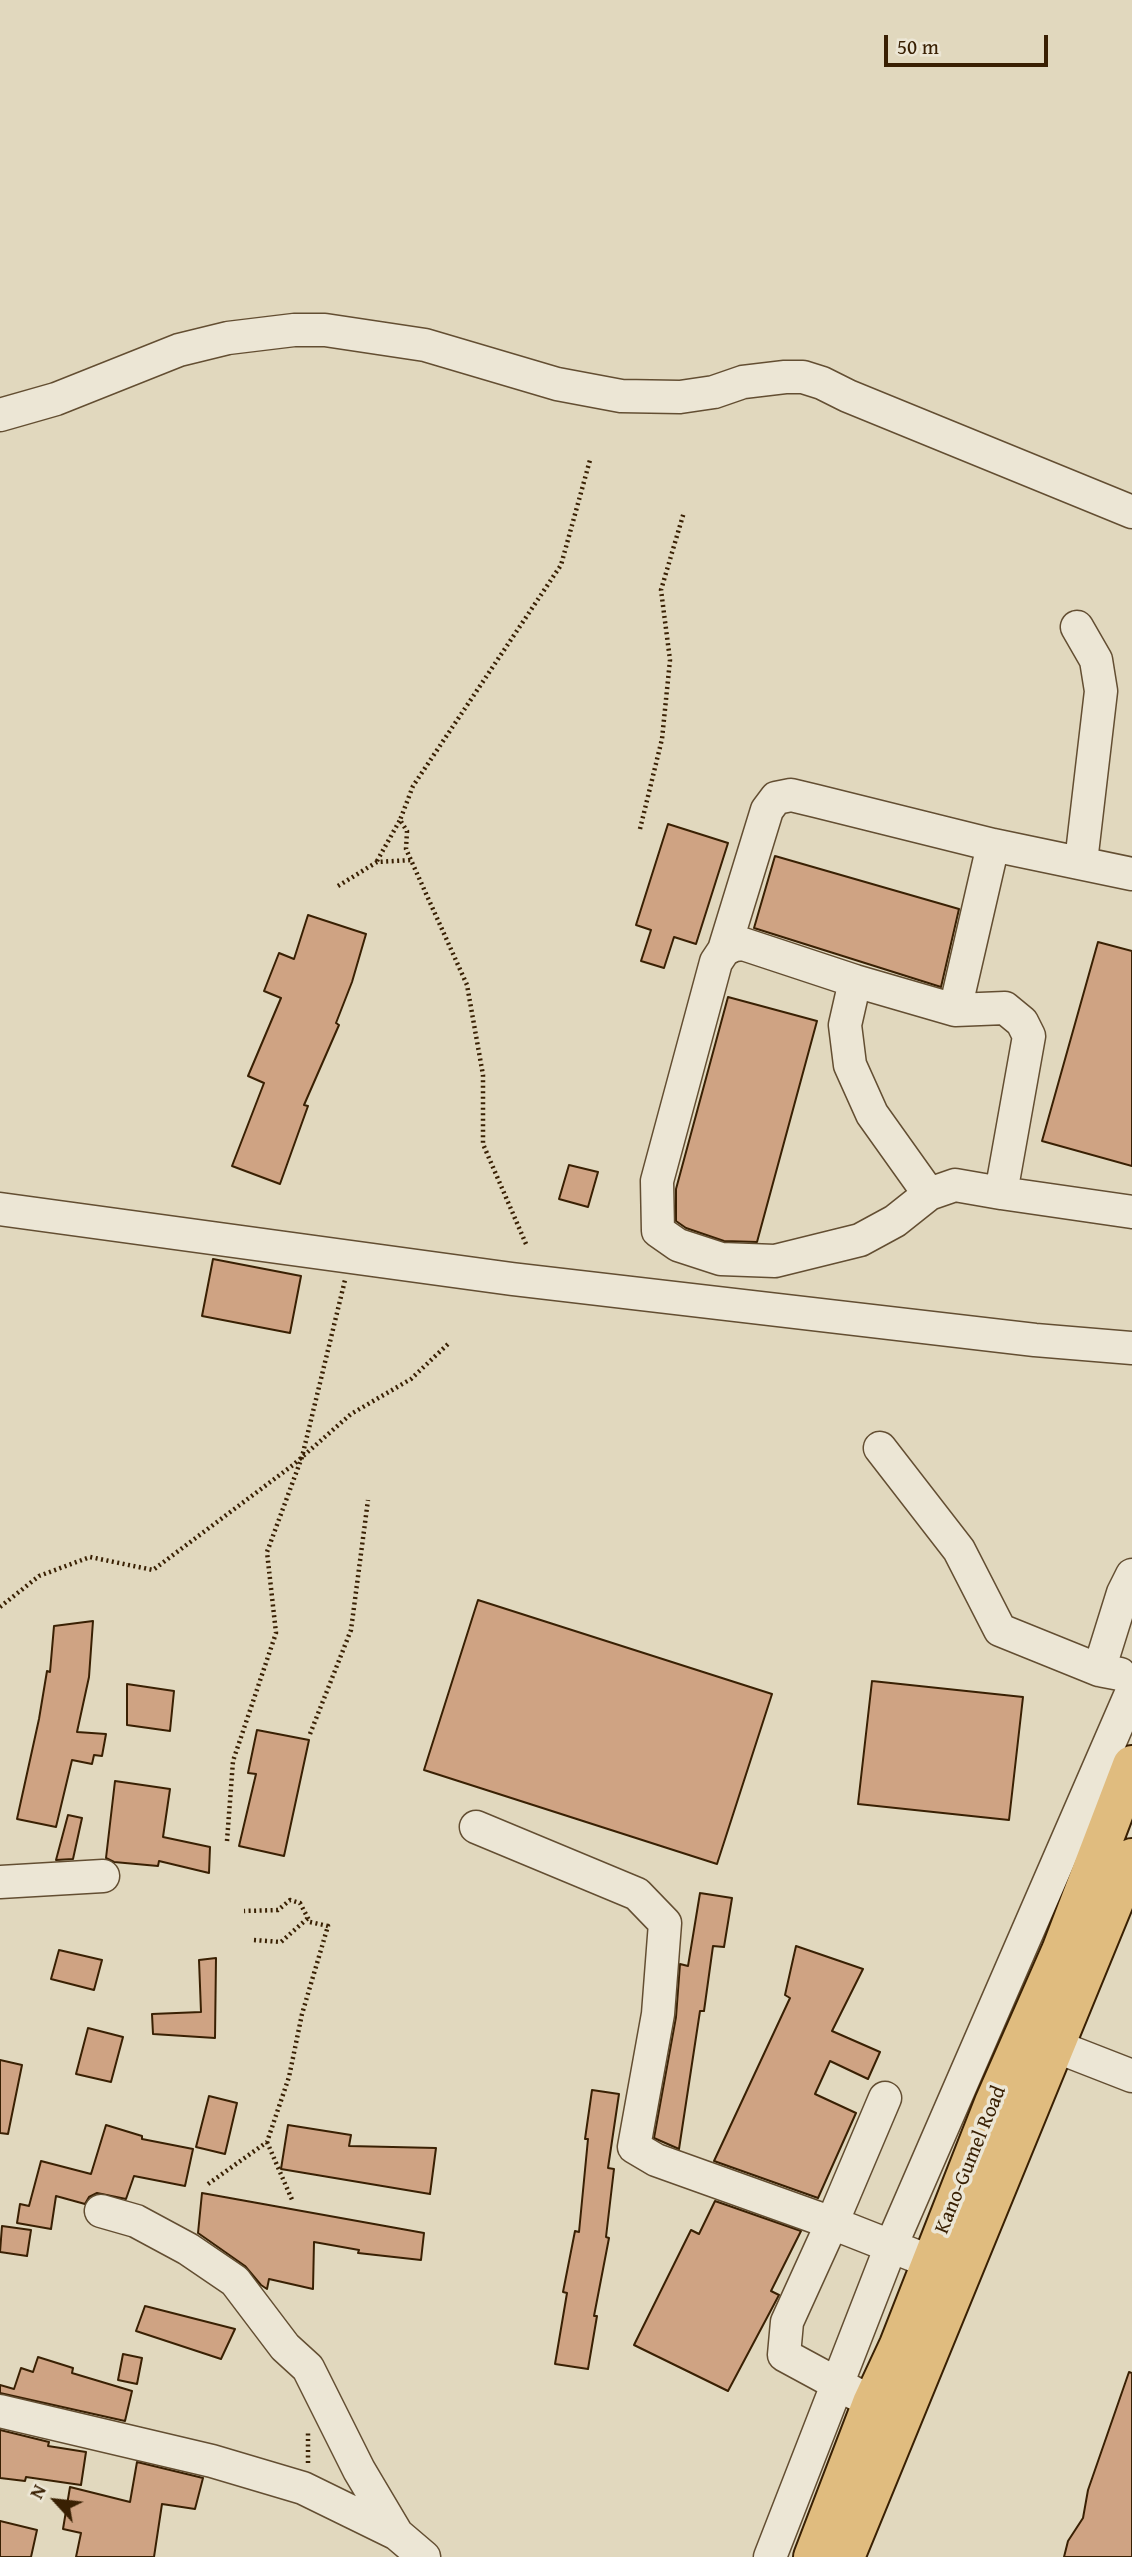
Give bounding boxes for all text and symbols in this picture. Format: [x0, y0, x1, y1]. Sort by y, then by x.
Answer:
scale bar [887, 21, 1052, 65]
text: 50 m [897, 31, 939, 62]
street label: Kano-Gumel Road [930, 2082, 1012, 2238]
north arrow [21, 2466, 91, 2536]
text: N [22, 2479, 53, 2503]

